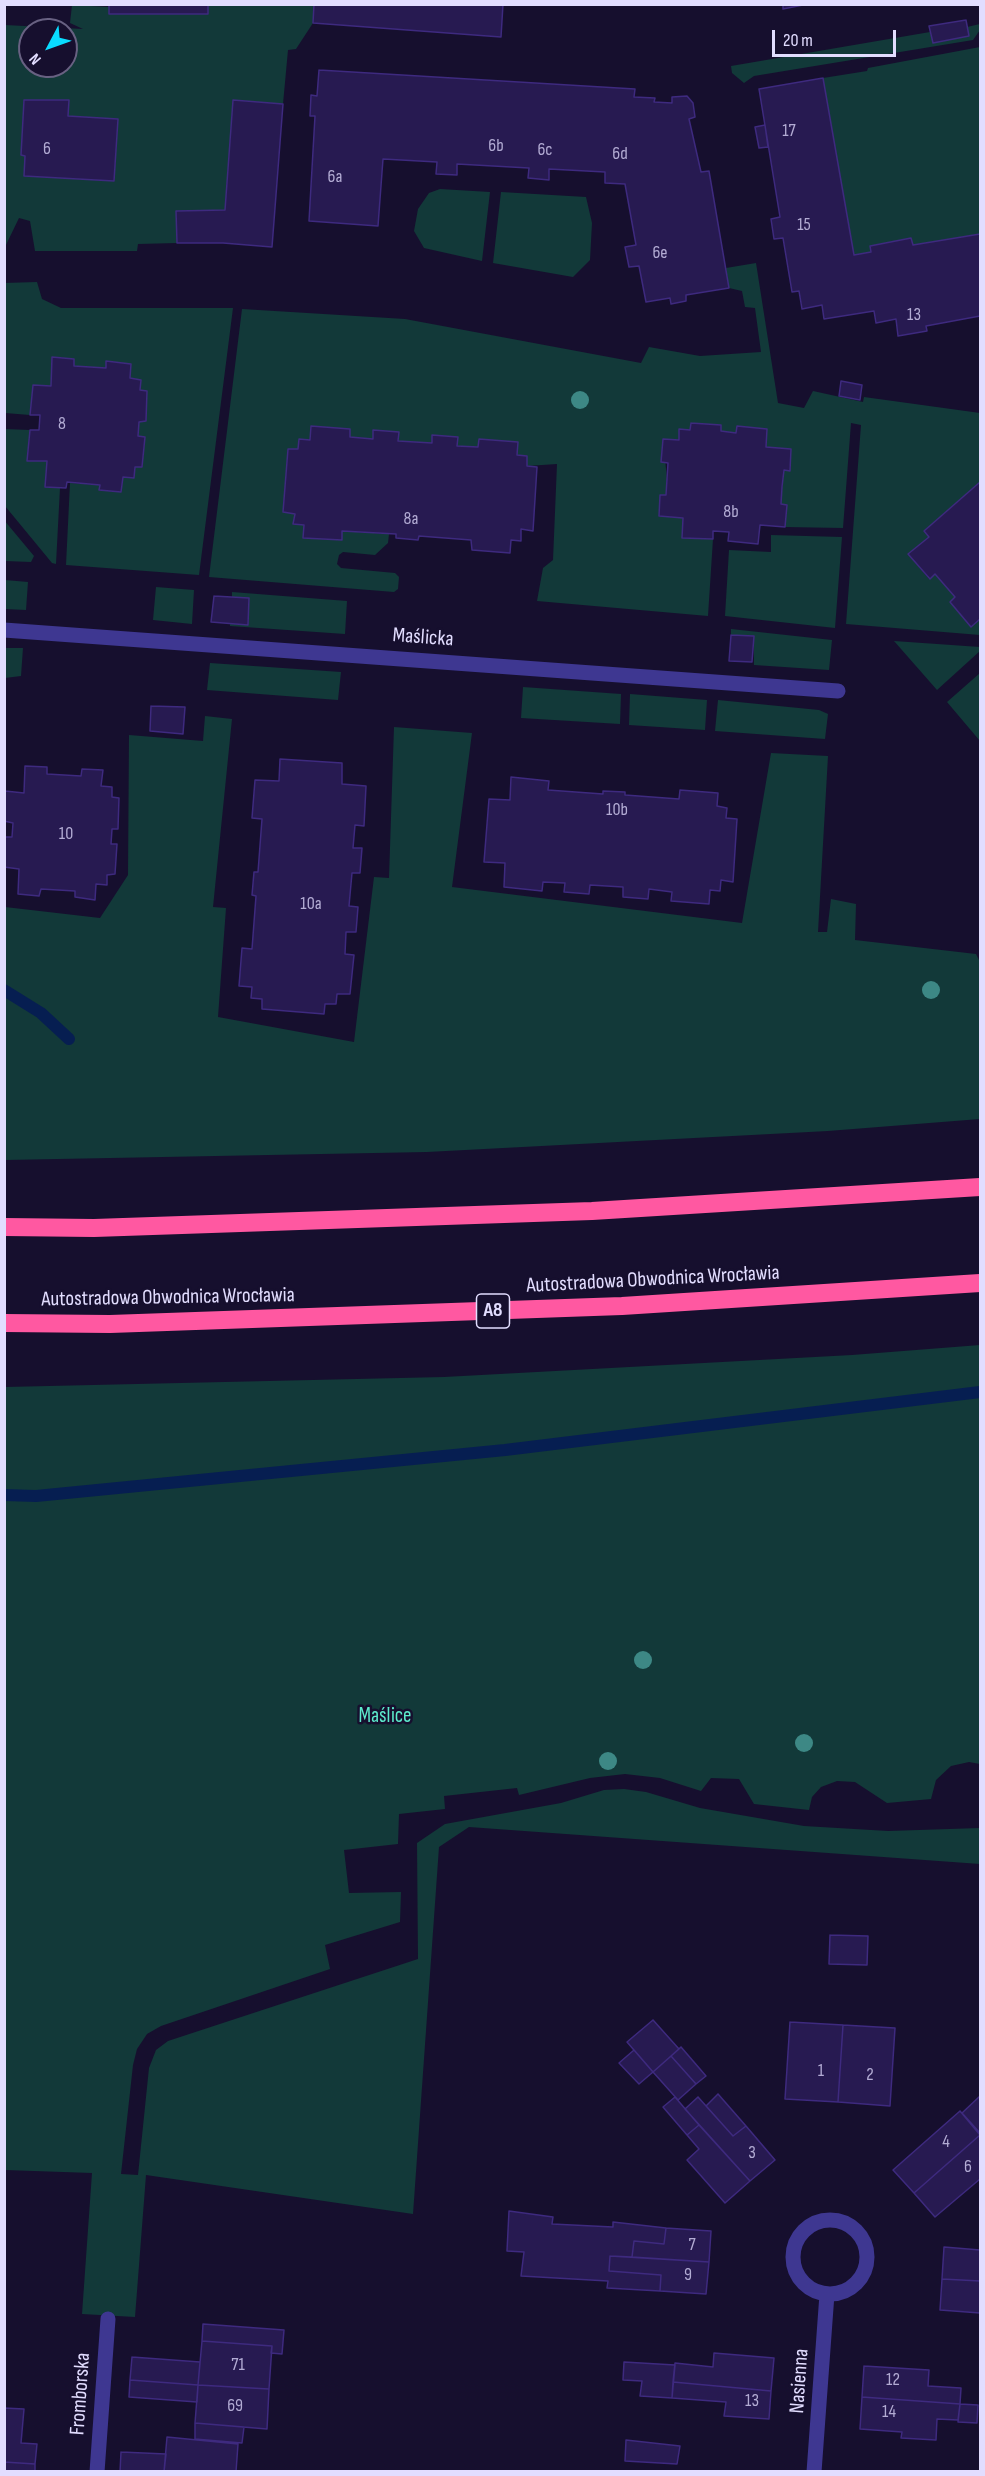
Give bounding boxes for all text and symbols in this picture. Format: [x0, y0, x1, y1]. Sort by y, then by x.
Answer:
north arrow [18, 18, 78, 78]
scale bar [775, 18, 900, 56]
text: 20 m [783, 30, 813, 51]
text: N [26, 49, 46, 68]
house number: 17 [782, 120, 796, 142]
house number: 6b [488, 135, 504, 157]
house number: 6 [43, 138, 51, 160]
house number: 6c [537, 139, 553, 161]
house number: 6d [612, 143, 628, 165]
house number: 6a [328, 166, 342, 188]
house number: 15 [797, 214, 811, 236]
house number: 6e [652, 242, 668, 264]
house number: 13 [907, 304, 921, 326]
house number: 8 [58, 413, 66, 435]
house number: 8b [723, 501, 739, 523]
house number: 8a [404, 508, 418, 530]
street label: Maślicka [392, 623, 454, 653]
house number: 10b [606, 799, 628, 821]
house number: 10 [59, 823, 73, 845]
house number: 10a [300, 893, 322, 915]
street label: Autostradowa Obwodnica Wrocławia [526, 1261, 780, 1299]
street label: Autostradowa Obwodnica Wrocławia [41, 1283, 295, 1313]
road number: A8 [476, 1294, 510, 1328]
park label: Maślice [358, 1704, 412, 1730]
house number: 1 [818, 2060, 824, 2082]
house number: 2 [866, 2064, 874, 2086]
house number: 4 [942, 2131, 950, 2153]
house number: 3 [748, 2142, 756, 2164]
house number: 6 [964, 2156, 972, 2178]
house number: 7 [688, 2234, 696, 2256]
house number: 9 [684, 2264, 692, 2286]
street label: Nasienna [785, 2348, 815, 2414]
street label: Fromborska [66, 2352, 96, 2436]
house number: 71 [231, 2354, 245, 2376]
house number: 12 [886, 2369, 900, 2391]
house number: 13 [745, 2390, 759, 2412]
house number: 69 [227, 2395, 243, 2417]
house number: 14 [882, 2401, 896, 2423]

